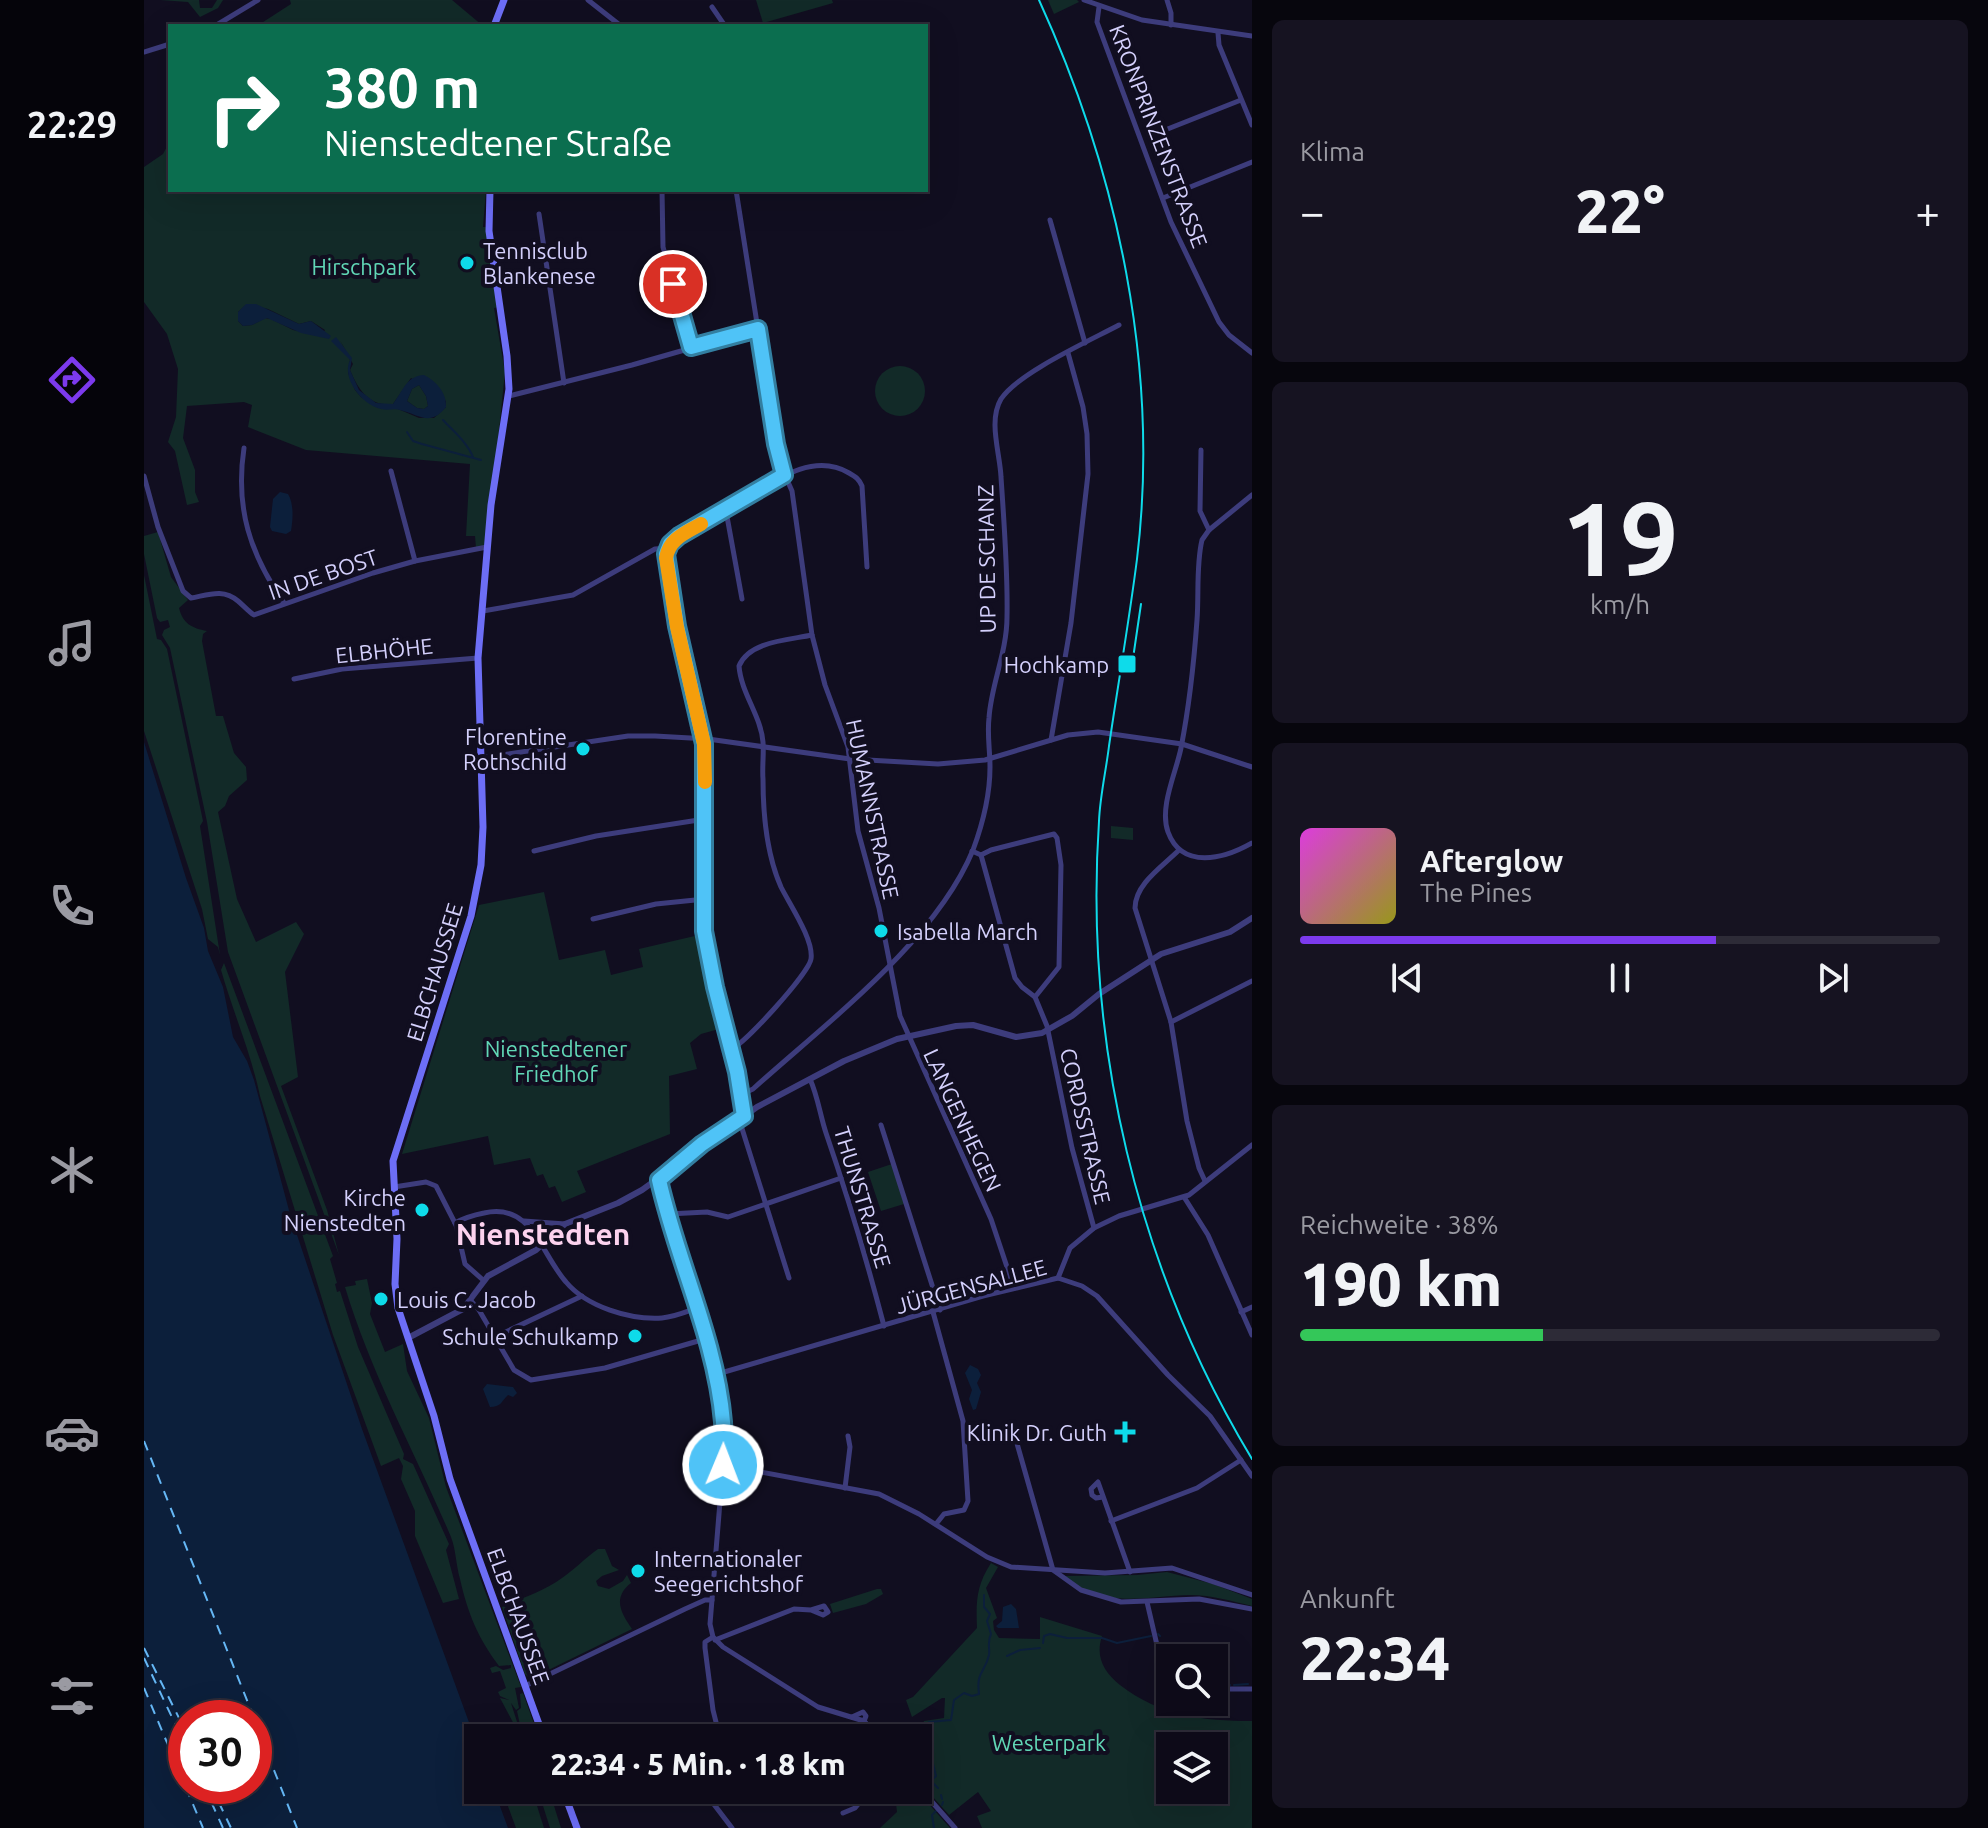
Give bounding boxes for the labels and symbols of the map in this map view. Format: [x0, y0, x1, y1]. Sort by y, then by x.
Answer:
street label: KRONPRINZENSTRASSE [1105, 21, 1213, 251]
place label: Tennisclub Blankenese [483, 238, 596, 288]
pin [639, 250, 707, 318]
park label: Hirschpark [312, 254, 416, 279]
marker: Tennisclub Blankenese [458, 254, 476, 272]
street label: UP DE SCHANZ [972, 484, 1000, 634]
street label: IN DE BOST [265, 544, 381, 604]
street label: ELBHÖHE [334, 632, 434, 668]
place label: Hochkamp [1004, 652, 1109, 677]
marker: Hochkamp [1116, 653, 1138, 675]
street label: HUMANNSTRASSE [842, 717, 904, 901]
place label: Florentine Rothschild [463, 724, 567, 774]
marker: Florentine Rothschild [574, 740, 592, 758]
street label: ELBCHAUSSEE [401, 900, 467, 1044]
place label: Isabella March [897, 919, 1038, 944]
marker: Isabella March [872, 922, 890, 940]
park label: Nienstedtener Friedhof [485, 1036, 628, 1086]
street label: LANGENHEGEN [919, 1045, 1007, 1195]
street label: CORDSSTRASSE [1056, 1046, 1116, 1206]
street label: THUNSTRASSE [830, 1123, 896, 1271]
place label: Kirche Nienstedten [284, 1185, 406, 1235]
marker: Kirche Nienstedten [413, 1201, 431, 1219]
district label: Nienstedten [456, 1217, 630, 1251]
street label: JÜRGENSALLEE [893, 1254, 1049, 1318]
place label: Louis C. Jacob [397, 1287, 536, 1312]
marker: Louis C. Jacob [372, 1290, 390, 1308]
place label: Schule Schulkamp [442, 1324, 619, 1349]
marker: Schule Schulkamp [626, 1327, 644, 1345]
place label: Klinik Dr. Guth [967, 1420, 1107, 1445]
marker: Klinik Dr. Guth [1114, 1421, 1136, 1443]
position arrow [681, 1423, 765, 1507]
street label: ELBCHAUSSEE [483, 1544, 555, 1688]
place label: Internationaler Seegerichtshof [654, 1546, 804, 1596]
marker: Internationaler Seegerichtshof [629, 1562, 647, 1580]
speed limit sign: 30 [168, 1700, 272, 1804]
park label: Westerpark [992, 1730, 1106, 1755]

